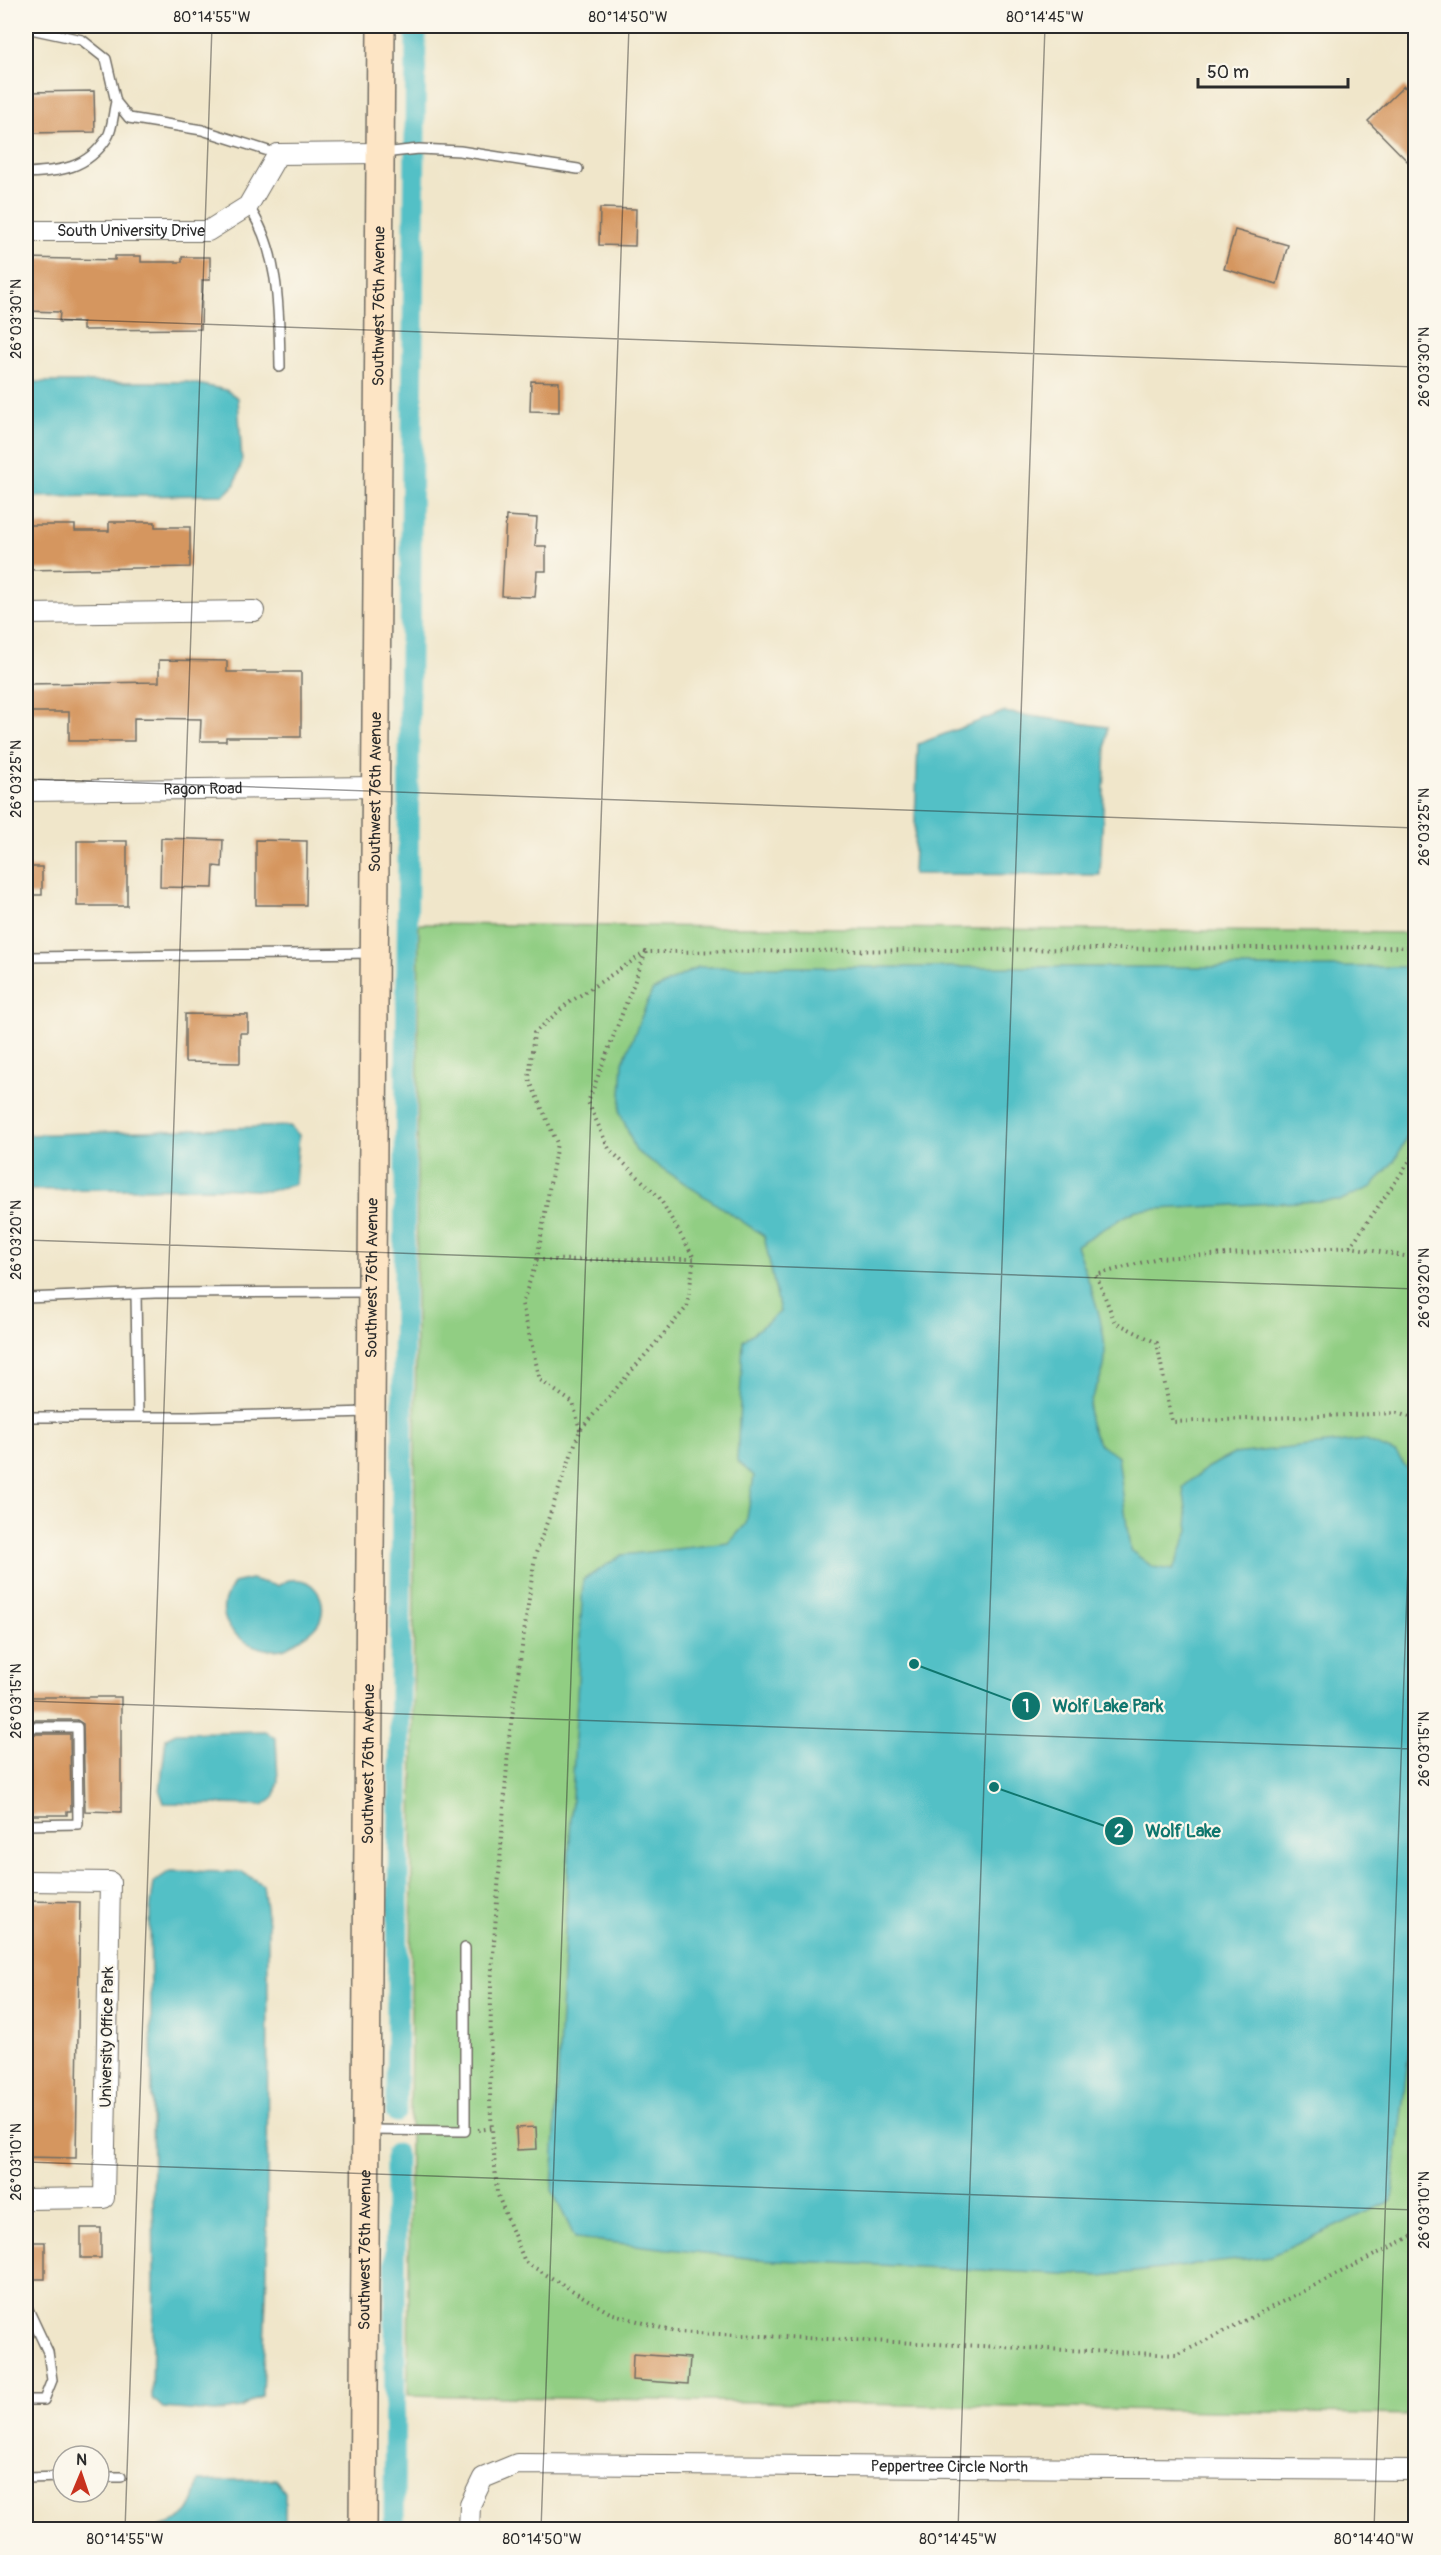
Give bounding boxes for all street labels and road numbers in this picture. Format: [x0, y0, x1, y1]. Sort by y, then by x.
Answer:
street label: South University Drive [57, 221, 205, 241]
street label: Southwest 76th Avenue [368, 226, 390, 386]
street label: Southwest 76th Avenue [365, 712, 386, 872]
street label: Ragon Road [163, 779, 243, 799]
street label: Southwest 76th Avenue [361, 1198, 383, 1358]
street label: Southwest 76th Avenue [358, 1684, 379, 1844]
street label: University Office Park [96, 1966, 118, 2108]
street label: Southwest 76th Avenue [354, 2170, 376, 2330]
street label: Peppertree Circle North [870, 2456, 1028, 2477]

